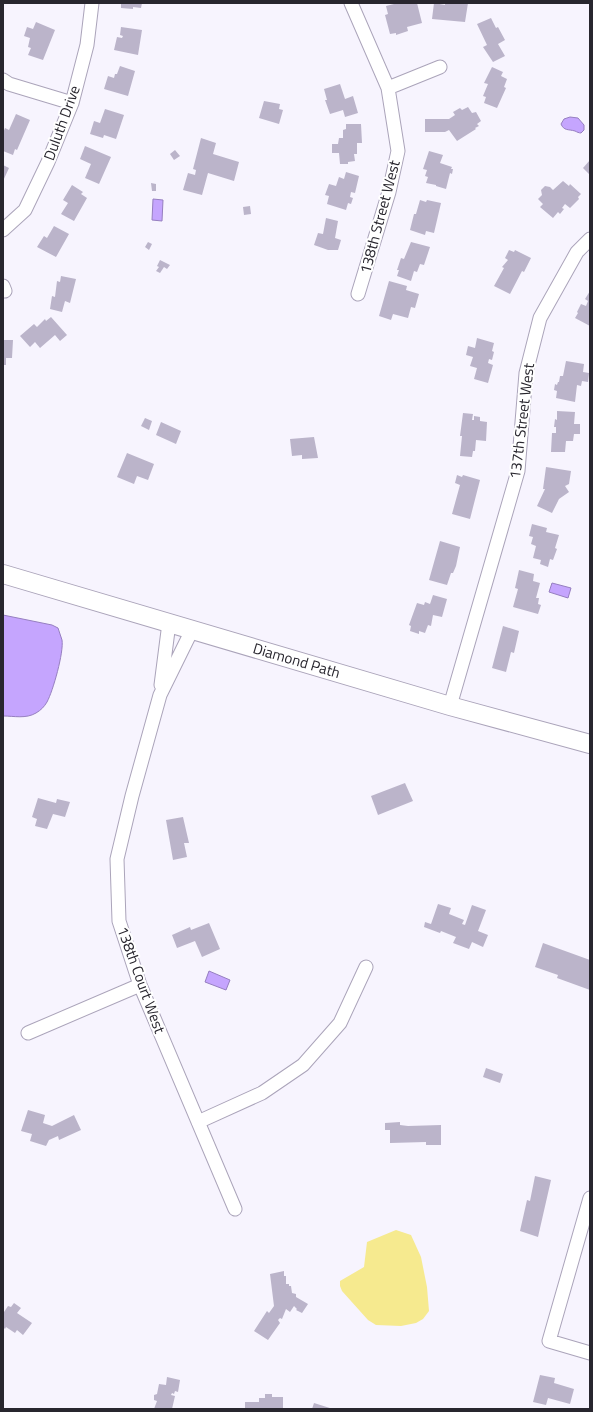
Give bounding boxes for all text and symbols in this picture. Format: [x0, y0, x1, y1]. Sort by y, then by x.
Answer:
street label: Duluth Drive [37, 82, 86, 164]
street label: 138th Street West [353, 157, 406, 276]
street label: 137th Street West [503, 361, 540, 480]
street label: Diamond Path [250, 636, 343, 684]
street label: 138th Court West [111, 923, 172, 1037]

